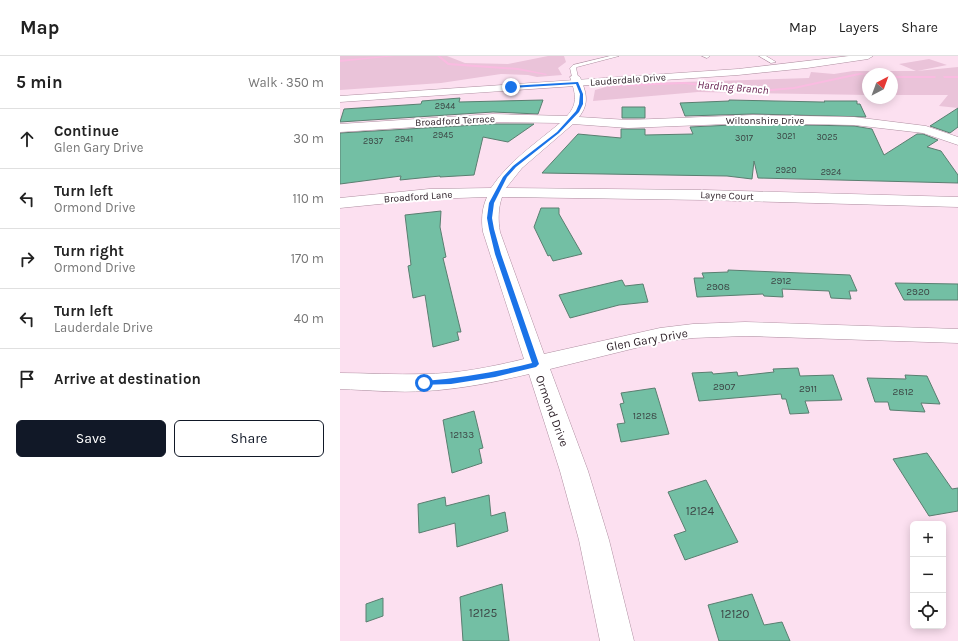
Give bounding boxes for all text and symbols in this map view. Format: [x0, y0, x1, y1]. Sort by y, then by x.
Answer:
text: Map [20, 17, 59, 39]
text: Map [789, 19, 817, 36]
text: Layers [839, 19, 879, 36]
text: Share [901, 19, 938, 36]
north arrow [862, 68, 898, 104]
street label: Lauderdale Drive [590, 71, 666, 89]
text: 5 min [16, 72, 63, 92]
text: Walk · 350 m [248, 75, 324, 90]
route end [502, 78, 520, 96]
water label: Harding Branch [697, 78, 769, 97]
house number: 2944 [435, 101, 455, 111]
street label: Broadford Terrace [415, 113, 495, 129]
street label: Wiltonshire Drive [726, 115, 804, 127]
text: Continue [54, 122, 119, 140]
icon: ahead [16, 128, 38, 150]
house number: 2945 [433, 130, 453, 140]
text: 30 m [293, 131, 324, 146]
house number: 3021 [777, 131, 795, 141]
house number: 3025 [817, 132, 837, 142]
house number: 3017 [735, 133, 754, 143]
house number: 2941 [395, 134, 413, 144]
house number: 2937 [363, 136, 384, 146]
text: Glen Gary Drive [54, 140, 143, 155]
house number: 2920 [776, 165, 797, 175]
house number: 2924 [821, 167, 841, 177]
text: Turn left [54, 182, 113, 200]
icon: left [16, 188, 38, 210]
street label: Broadford Lane [383, 189, 453, 205]
street label: Layne Court [700, 189, 754, 203]
text: 110 m [292, 191, 324, 206]
text: Ormond Drive [54, 200, 135, 215]
text: Turn right [54, 242, 124, 260]
icon: right [16, 248, 38, 270]
text: 170 m [291, 251, 324, 266]
text: Ormond Drive [54, 260, 135, 275]
house number: 2912 [771, 275, 792, 287]
house number: 2908 [706, 281, 730, 293]
house number: 2920 [906, 286, 930, 298]
text: Turn left [54, 302, 113, 320]
icon: left [16, 308, 38, 330]
text: 40 m [294, 311, 324, 326]
text: Lauderdale Drive [54, 320, 153, 335]
street label: Glen Gary Drive [605, 326, 689, 354]
icon: arrive [16, 368, 38, 390]
text: Arrive at destination [54, 370, 201, 388]
street label: Ormond Drive [533, 373, 571, 449]
route start [415, 374, 433, 392]
house number: 2907 [713, 381, 735, 393]
house number: 2911 [799, 383, 817, 395]
house number: 2812 [892, 386, 914, 398]
house number: 12128 [633, 410, 657, 422]
button: Save [16, 420, 166, 457]
button: Share [174, 420, 324, 457]
house number: 12133 [450, 429, 474, 441]
house number: 12124 [686, 504, 715, 518]
map controls [910, 521, 946, 629]
button: + [910, 521, 946, 557]
button: − [910, 557, 946, 593]
button: locate [910, 593, 946, 629]
house number: 12125 [469, 606, 498, 620]
house number: 12120 [721, 607, 749, 621]

